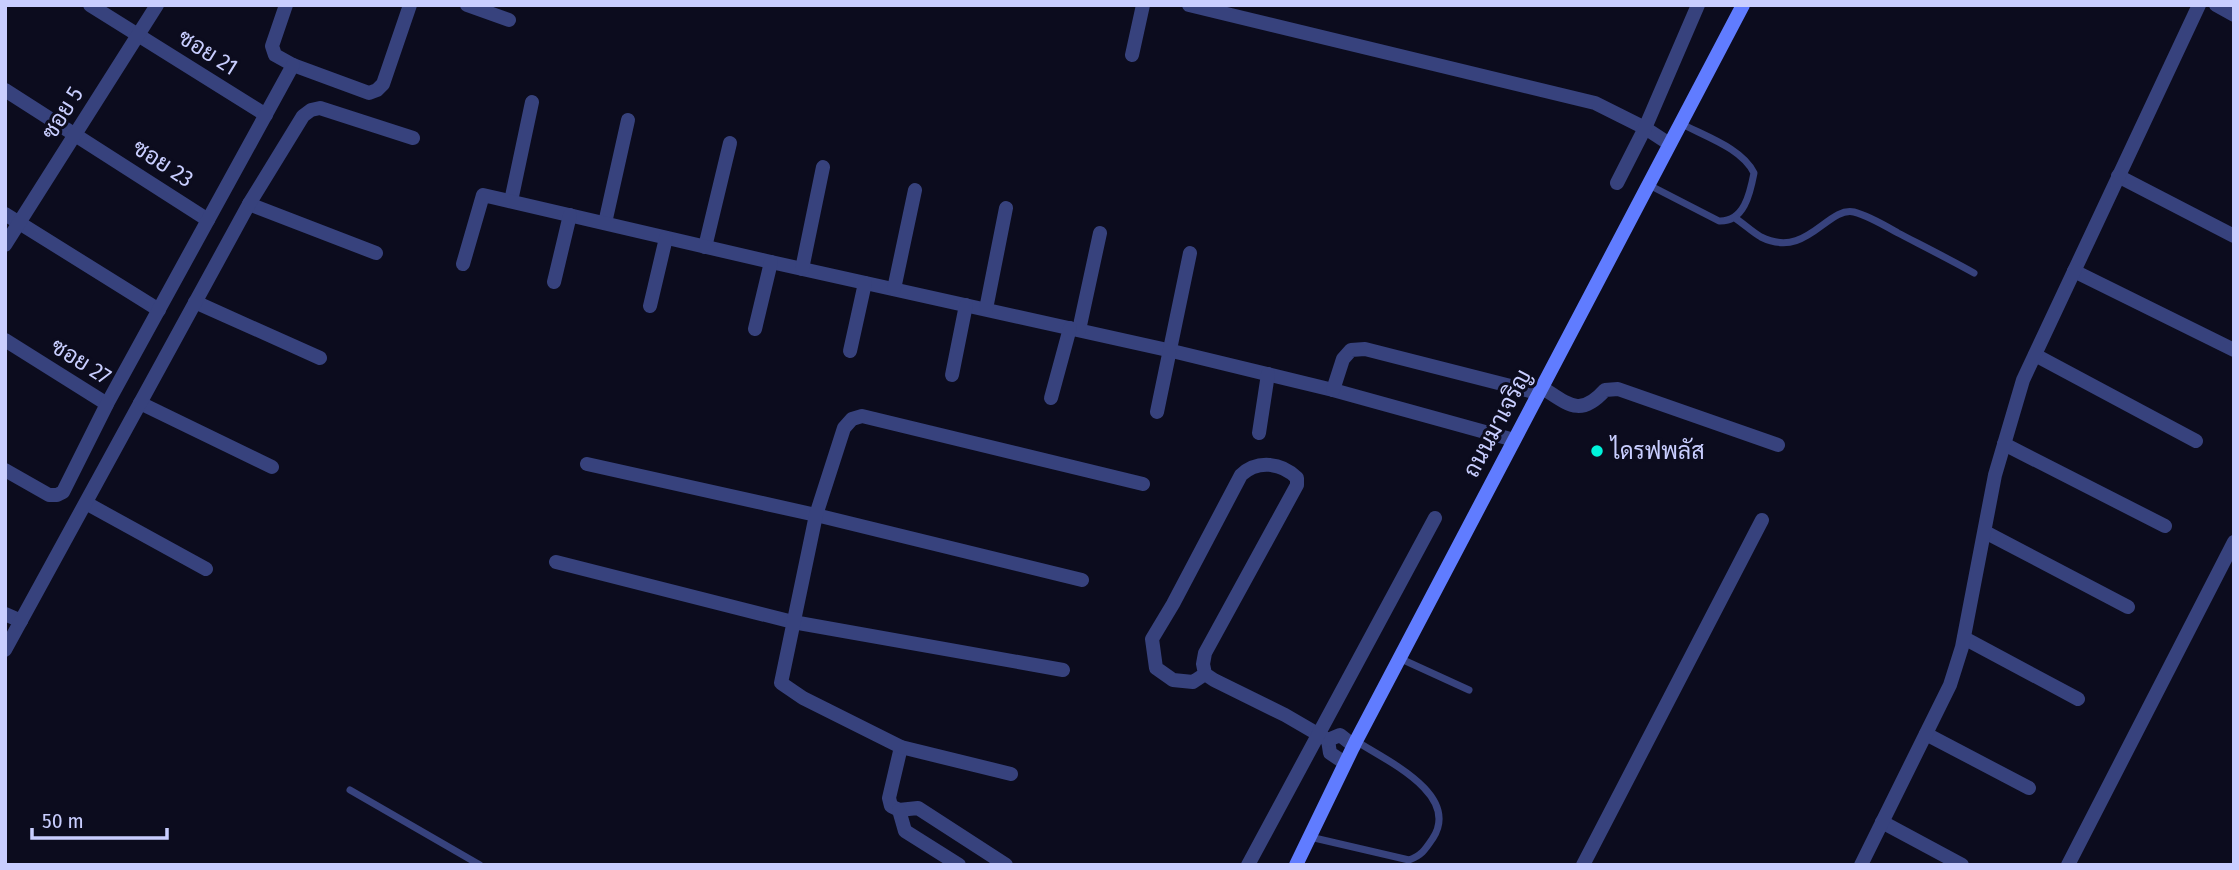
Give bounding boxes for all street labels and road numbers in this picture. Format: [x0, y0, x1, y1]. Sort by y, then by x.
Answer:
street label: ซอย 21 [173, 23, 243, 81]
street label: ซอย 5 [35, 81, 89, 145]
street label: ซอย 23 [127, 133, 199, 193]
street label: ซอย 27 [46, 332, 116, 390]
street label: ถนนมาเจริญ [1457, 364, 1537, 482]

